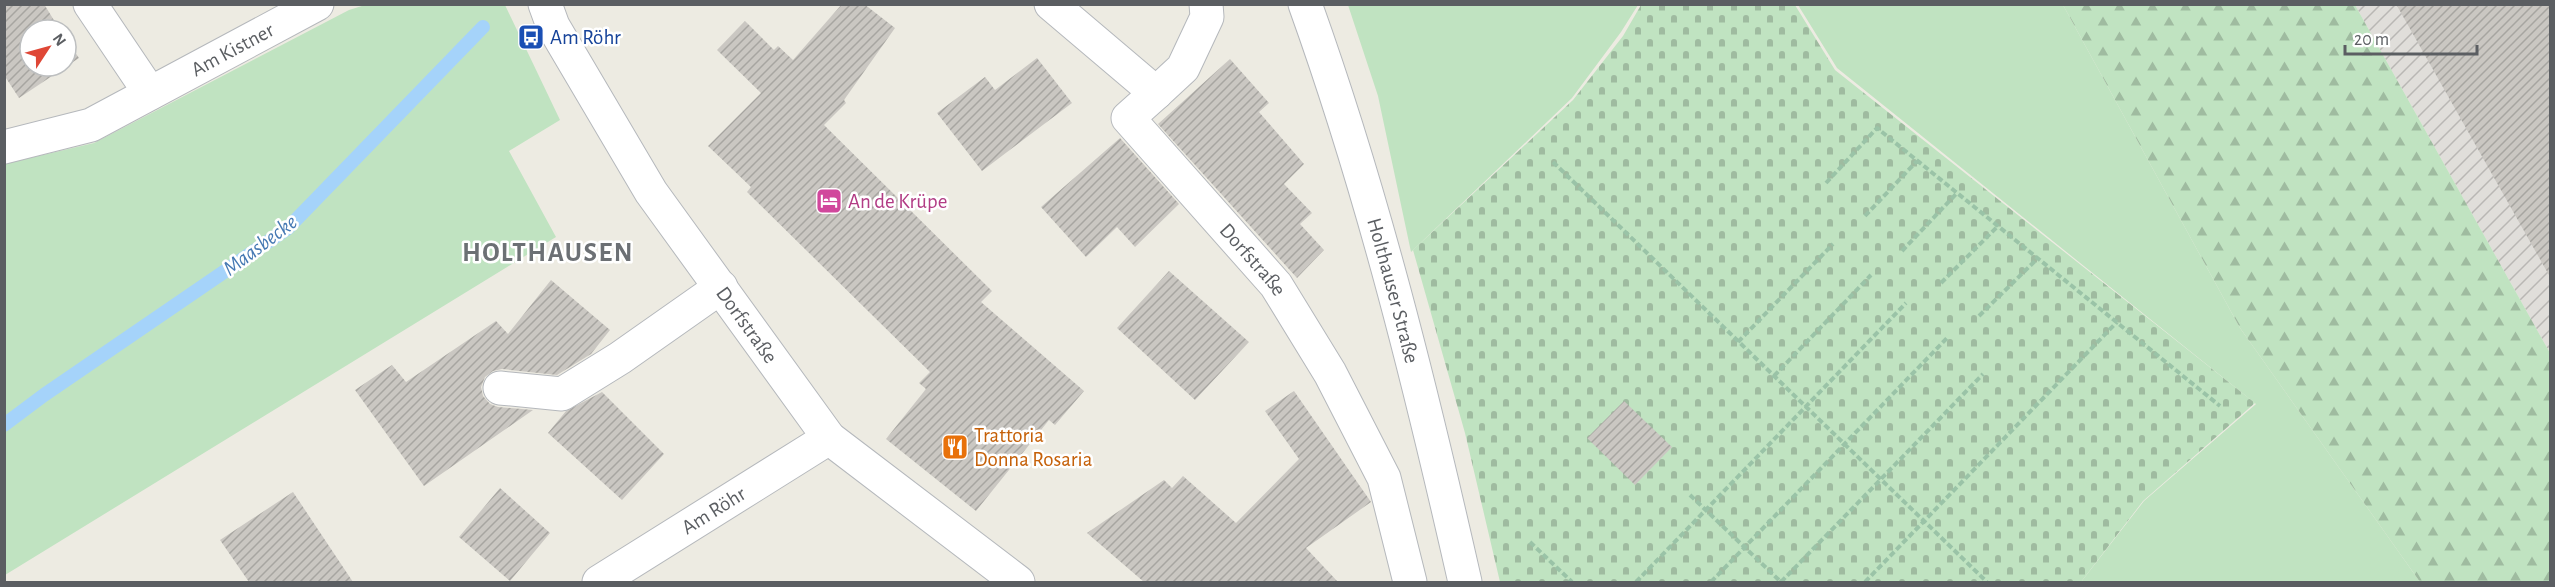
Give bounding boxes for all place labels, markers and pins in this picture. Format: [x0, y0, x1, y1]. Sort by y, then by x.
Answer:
bus stop icon: Am Röhr [516, 22, 546, 52]
place label: Am Röhr [550, 27, 621, 48]
hotel icon: An de Krüpe [814, 186, 844, 216]
place label: An de Krüpe [848, 191, 947, 212]
place label: Trattoria Donna Rosaria [974, 425, 1093, 470]
restaurant icon: Trattoria Donna Rosaria [940, 432, 970, 462]

